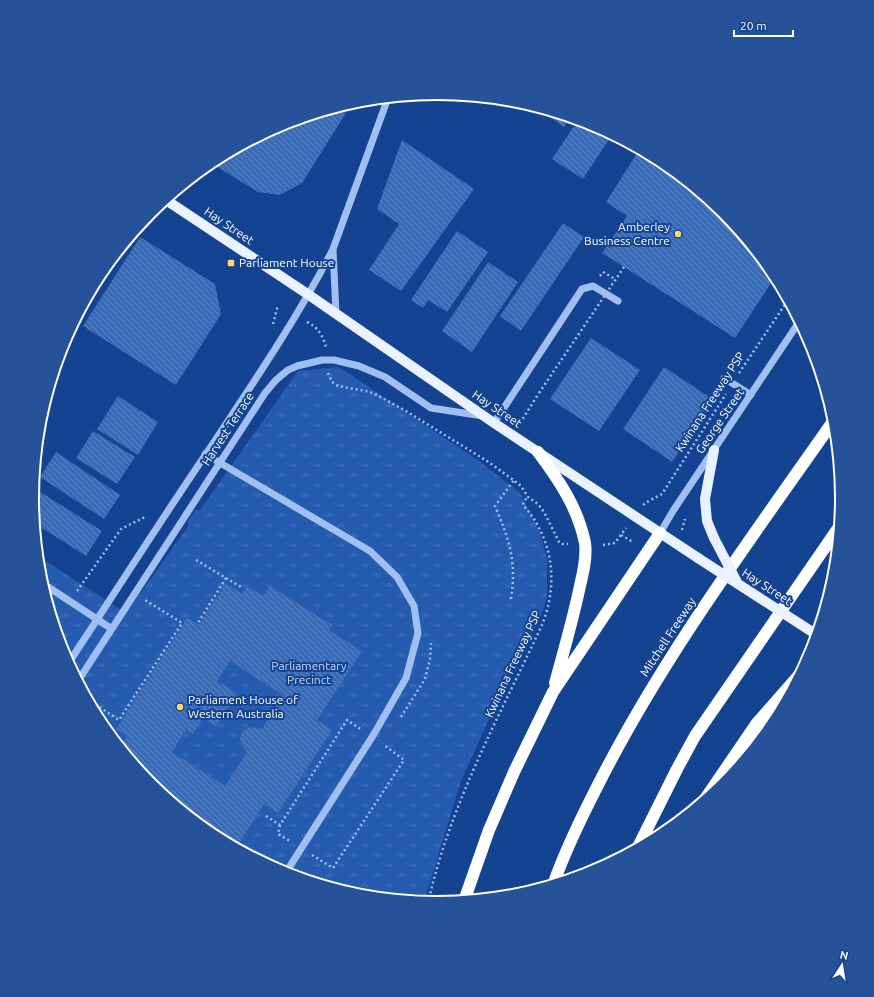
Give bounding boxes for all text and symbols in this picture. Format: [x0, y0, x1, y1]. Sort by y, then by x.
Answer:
scale bar [734, 12, 793, 38]
text: 20 m [740, 19, 767, 32]
street label: Hay Street [202, 204, 257, 247]
place label: Amberley Business Centre [584, 220, 670, 247]
marker: Amberley Business Centre [673, 229, 683, 239]
place label: Parliament House [239, 256, 334, 269]
marker: Parliament House [226, 258, 236, 268]
street label: Kwinana Freeway PSP [672, 349, 747, 454]
street label: George Street [693, 385, 746, 456]
street label: Hay Street [470, 387, 525, 430]
street label: Harvest Terrace [199, 390, 256, 468]
street label: Hay Street [740, 566, 795, 608]
street label: Mitchell Freeway [637, 595, 698, 679]
street label: Kwinana Freeway PSP [482, 608, 543, 719]
park label: Parliamentary Precinct [271, 659, 347, 686]
place label: Parliament House of Western Australia [188, 693, 298, 720]
marker: Parliament House of Western Australia [175, 702, 185, 712]
north arrow [822, 945, 862, 985]
text: N [839, 948, 849, 962]

